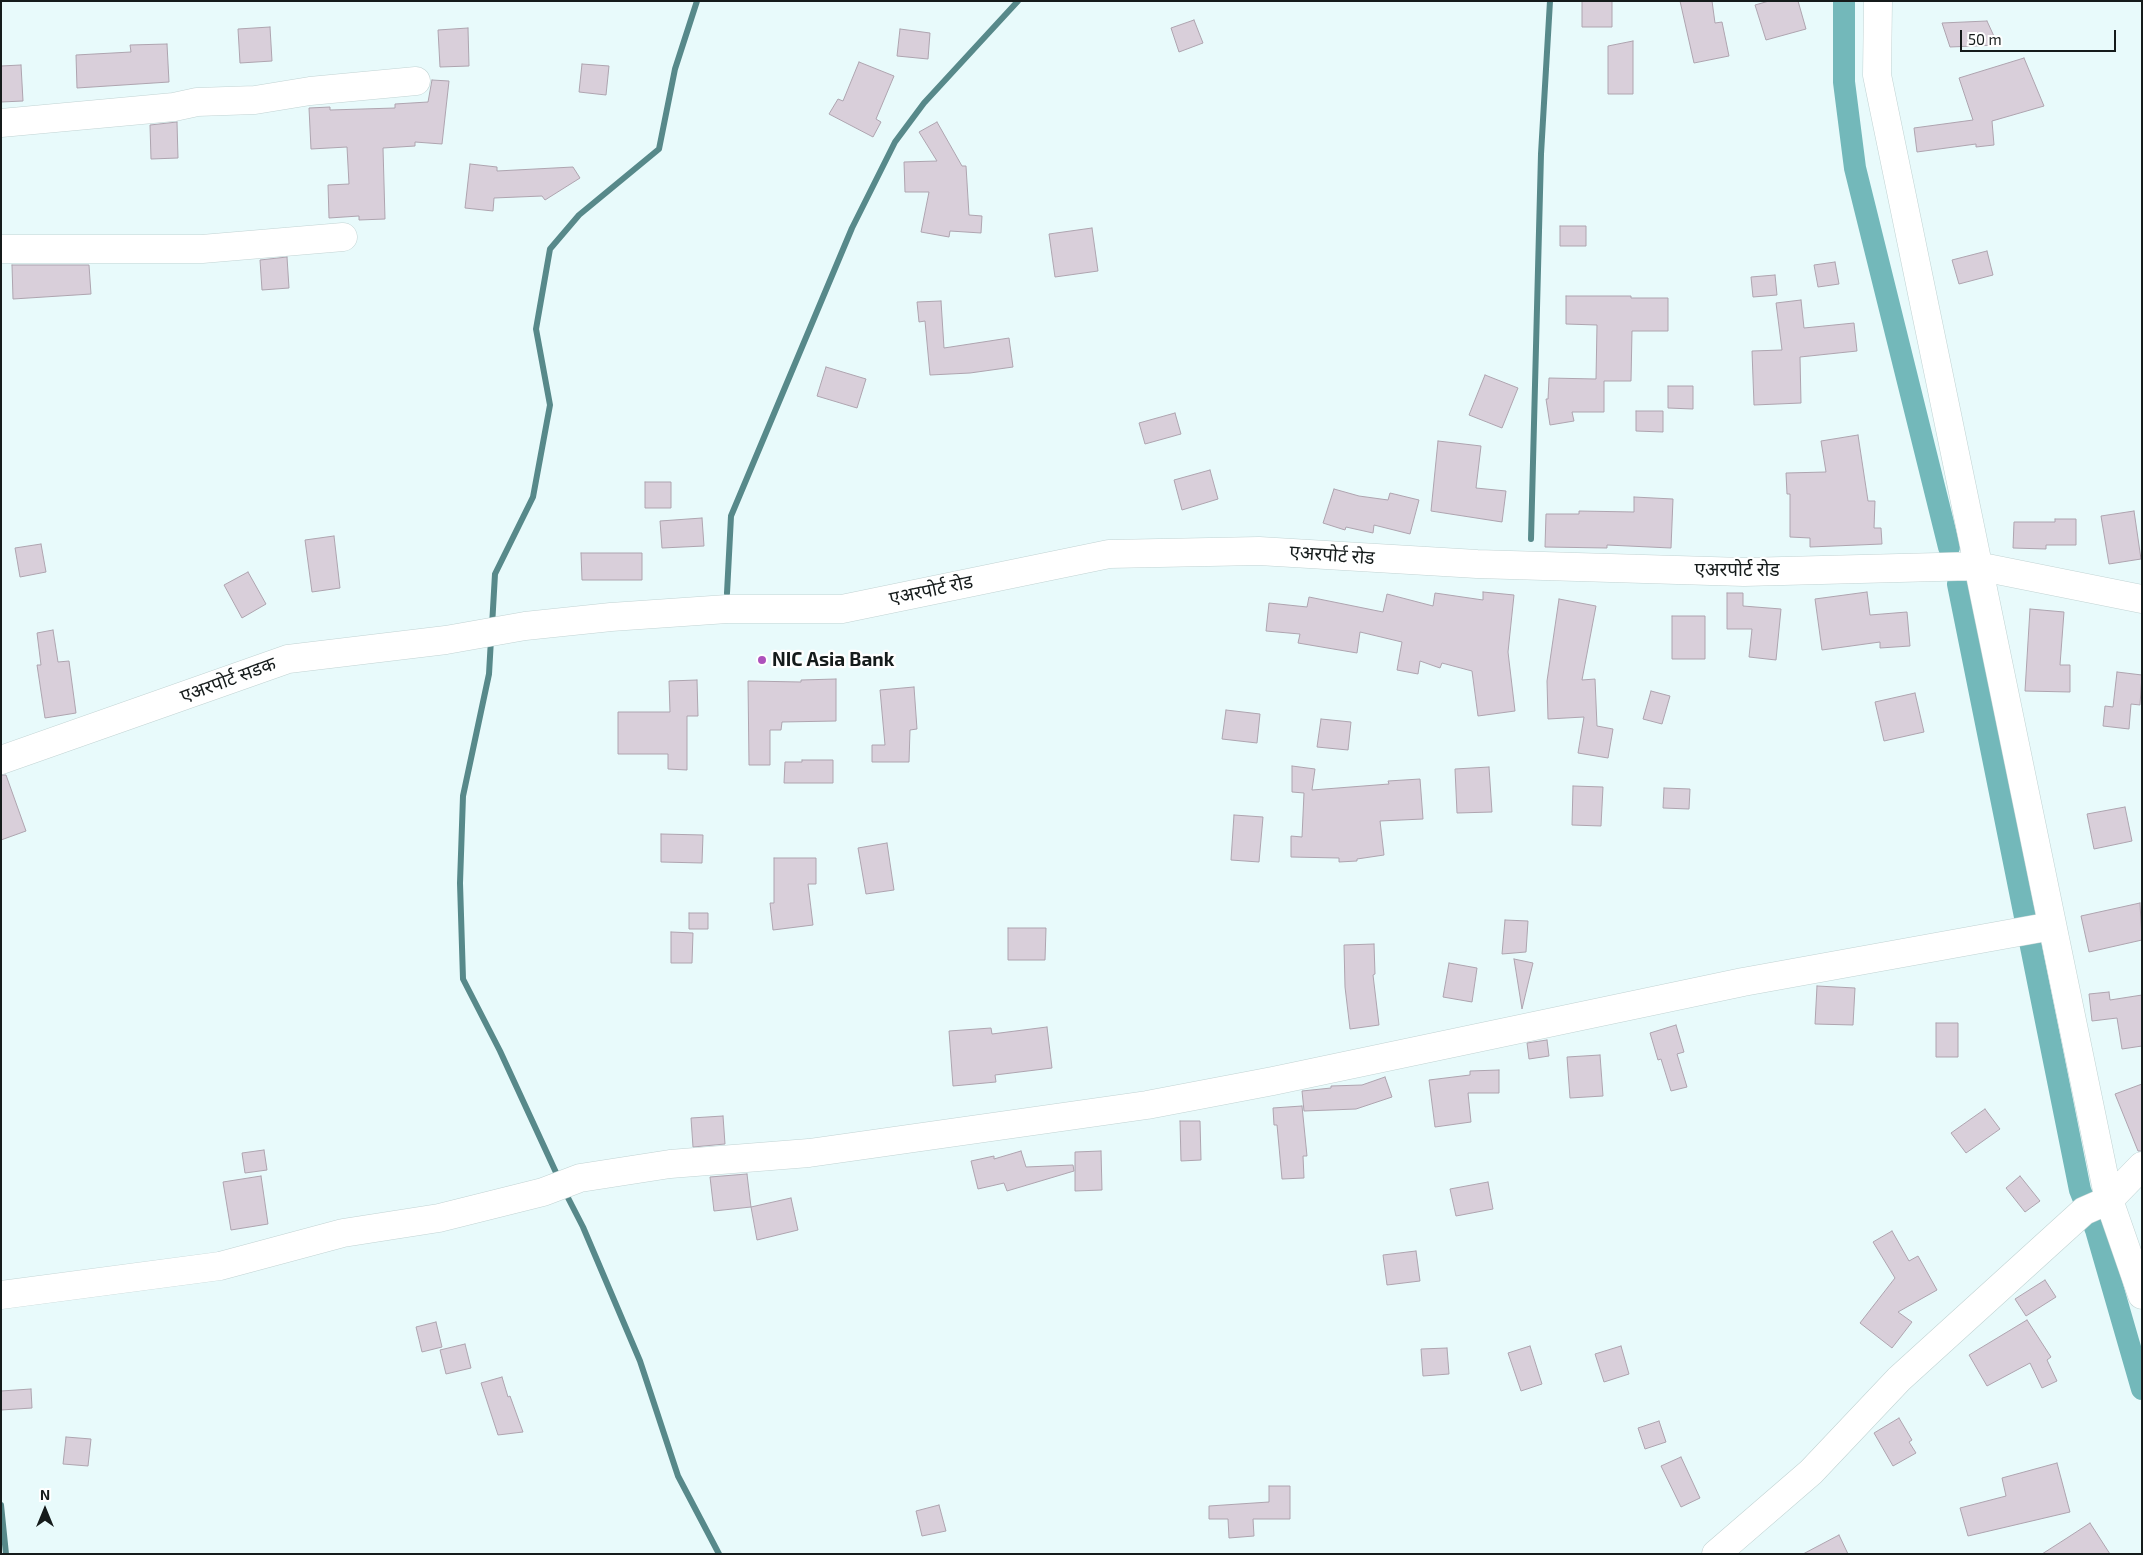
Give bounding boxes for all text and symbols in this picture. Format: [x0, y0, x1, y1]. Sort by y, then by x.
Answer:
scale bar [1963, 20, 2119, 52]
text: 50 m [1968, 30, 2002, 48]
street label: एअरपोर्ट रोड [1289, 541, 1375, 569]
street label: एअरपोर्ट रोड [1694, 559, 1780, 581]
street label: एअरपोर्ट रोड [887, 570, 975, 610]
place label: NIC Asia Bank [772, 649, 894, 671]
street label: एअरपोर्ट सडक [177, 652, 279, 708]
marker: NIC Asia Bank [756, 654, 768, 666]
north arrow [20, 1485, 70, 1535]
text: N [40, 1486, 50, 1503]

